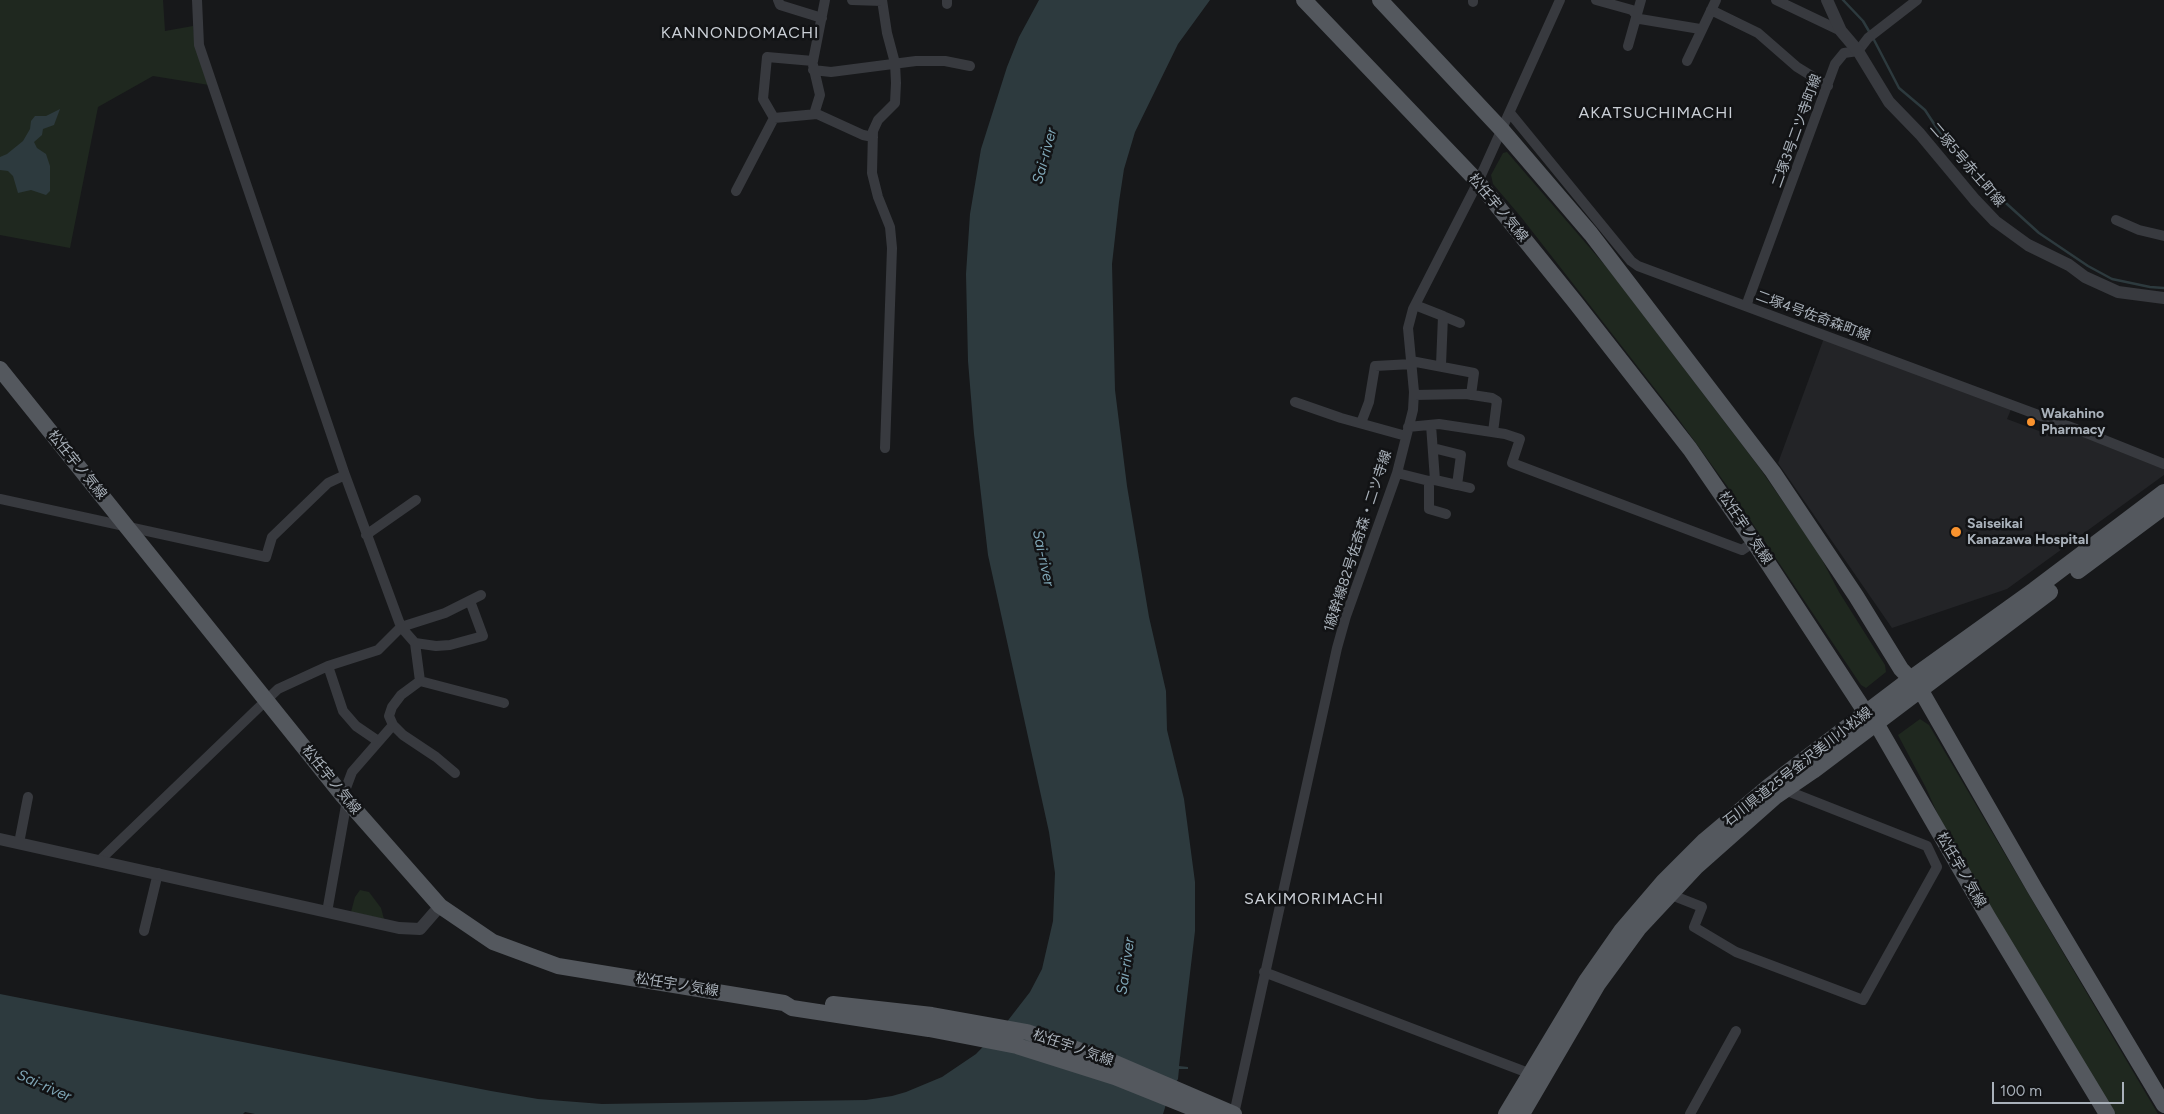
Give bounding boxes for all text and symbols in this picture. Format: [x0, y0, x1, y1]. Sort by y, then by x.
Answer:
district label: KANNONDOMACHI [659, 23, 821, 43]
street label: 二塚3号二ツ寺町線 [1769, 72, 1825, 190]
district label: AKATSUCHIMACHI [1577, 103, 1735, 123]
street label: 二塚5号赤土町線 [1926, 119, 2008, 211]
water label: Sai-river [1029, 126, 1061, 186]
street label: 松任宇ノ気線 [1465, 170, 1531, 246]
street label: 二塚4号佐奇森町線 [1753, 287, 1873, 345]
place label: Wakahino Pharmacy [2041, 406, 2105, 438]
marker: Wakahino Pharmacy [2025, 416, 2037, 428]
street label: 松任宇ノ気線 [44, 427, 110, 503]
street label: 1級幹線82号佐奇森・二ツ寺線 [1321, 448, 1395, 634]
street label: 松任宇ノ気線 [1715, 488, 1775, 568]
place label: Saiseikai Kanazawa Hospital [1967, 516, 2089, 548]
marker: Saiseikai Kanazawa Hospital [1949, 525, 1963, 539]
water label: Sai-river [1028, 528, 1058, 588]
street label: 石川県道25号金沢美川小松線 [1720, 704, 1876, 830]
street label: 松任宇ノ気線 [298, 742, 364, 818]
street label: 松任宇ノ気線 [1933, 829, 1989, 911]
district label: SAKIMORIMACHI [1242, 889, 1386, 909]
water label: Sai-river [1113, 936, 1139, 996]
street label: 松任宇ノ気線 [634, 970, 720, 1000]
street label: 松任宇ノ気線 [1031, 1026, 1115, 1070]
water label: Sai-river [14, 1066, 74, 1106]
scale bar [1994, 1072, 2126, 1104]
text: 100 m [2000, 1082, 2042, 1100]

